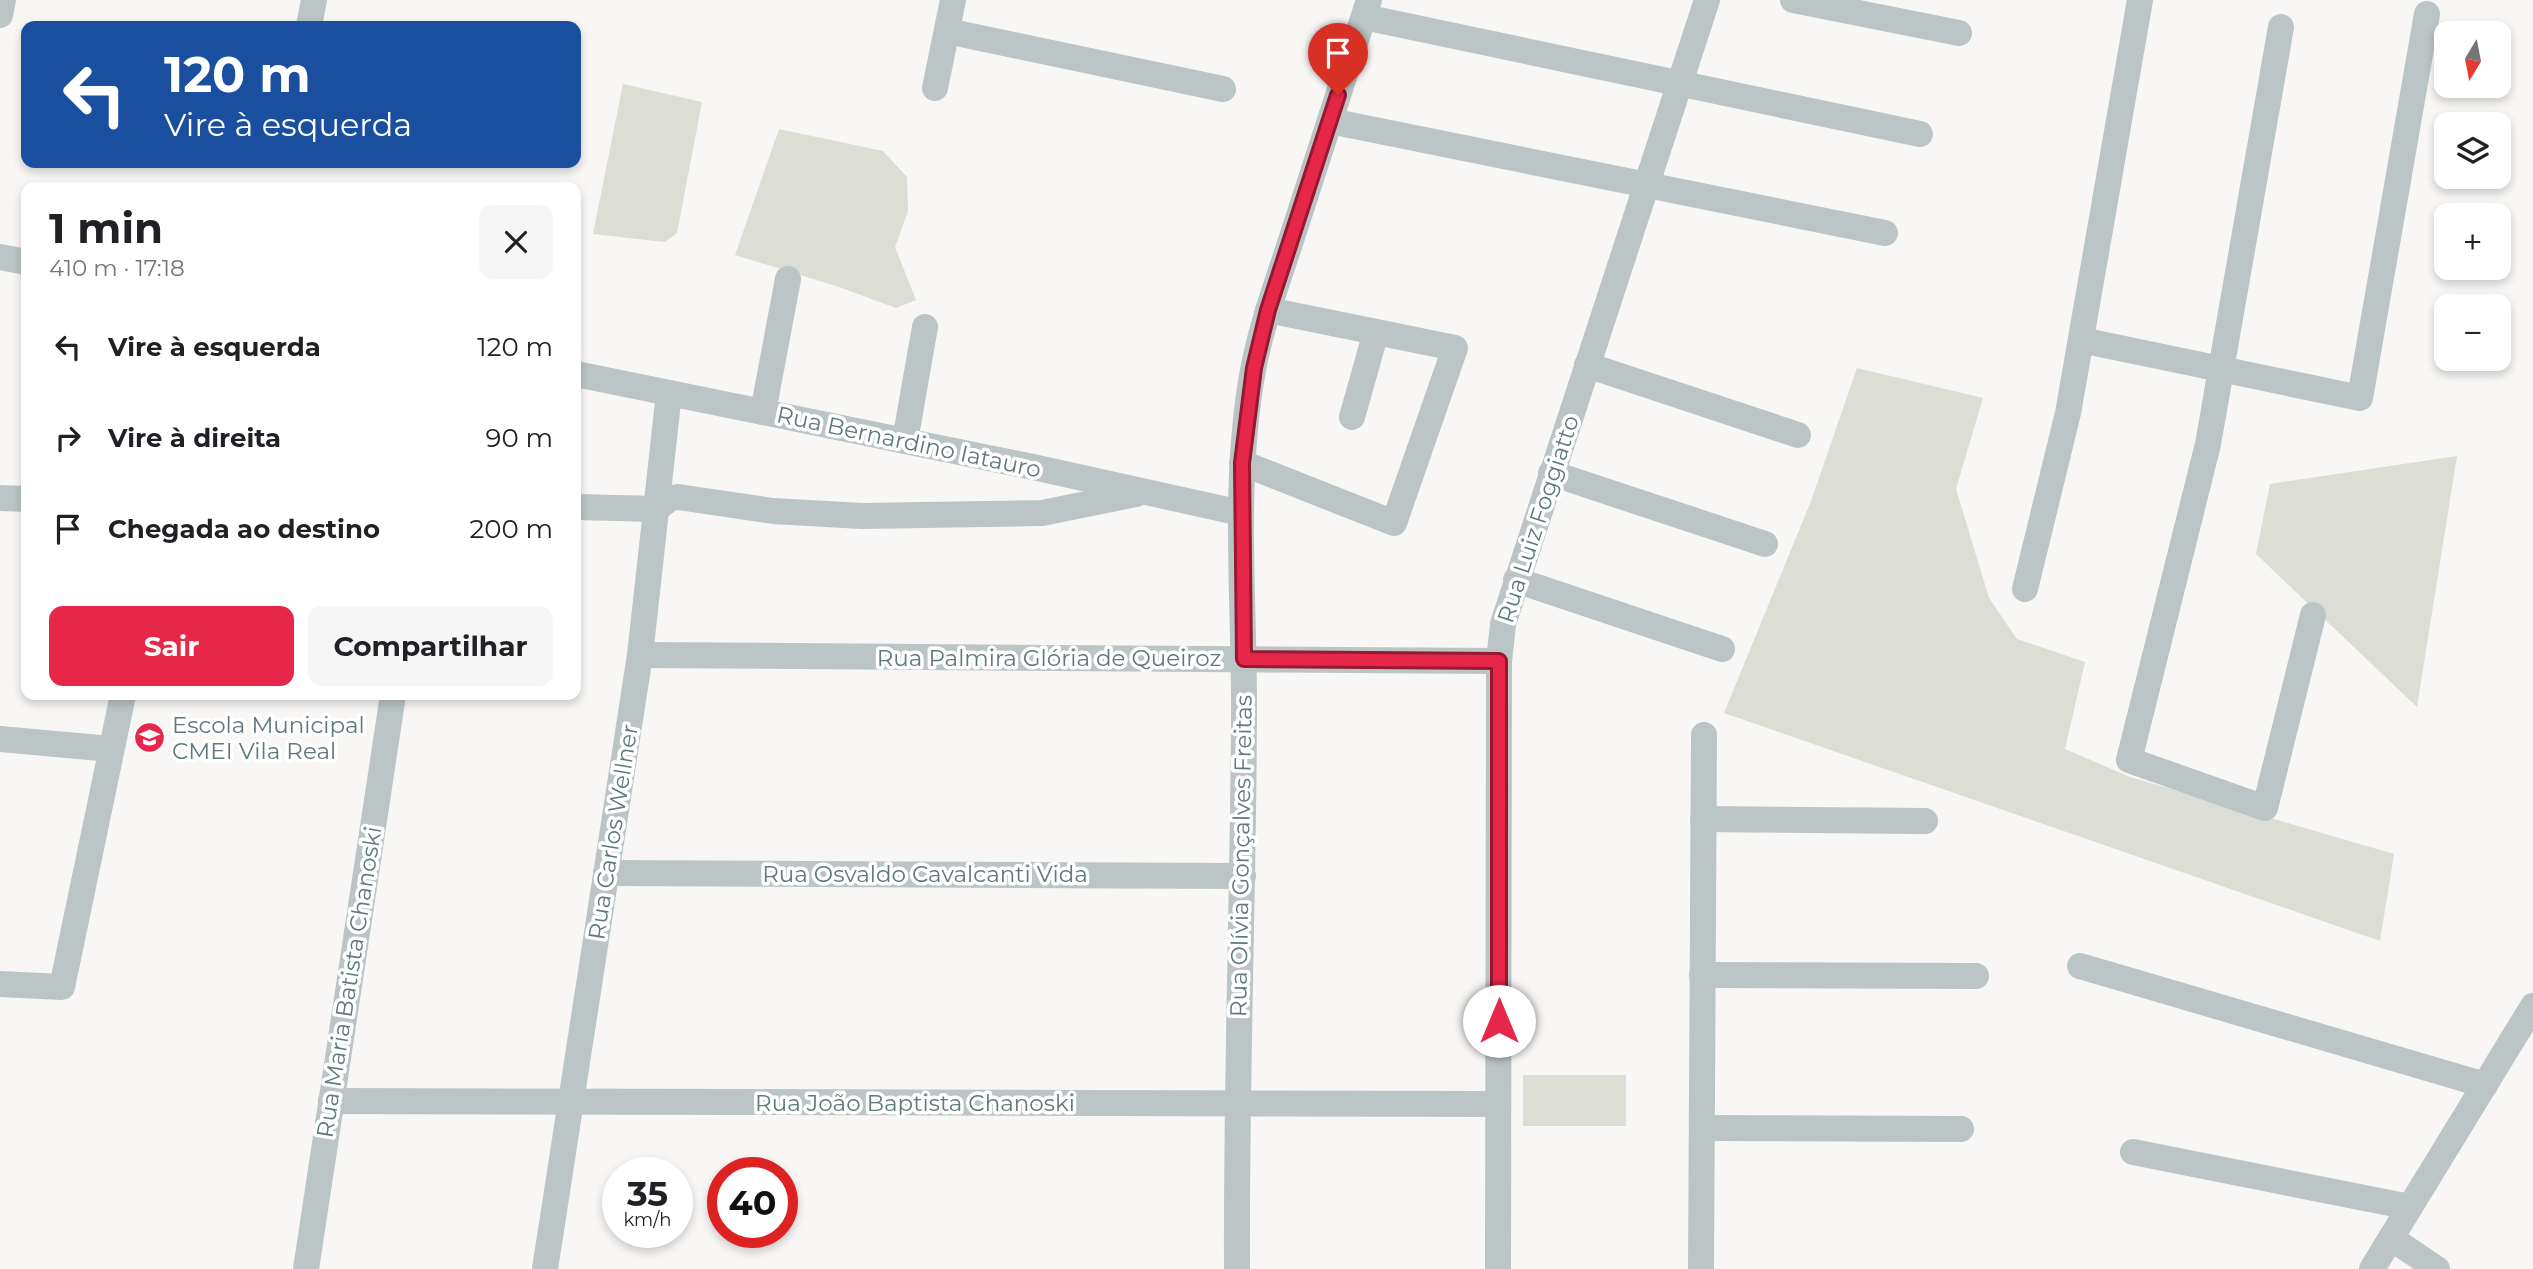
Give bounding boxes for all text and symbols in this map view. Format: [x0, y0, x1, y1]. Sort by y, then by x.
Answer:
north arrow [2434, 21, 2511, 98]
map controls [2434, 21, 2511, 371]
pin [1308, 23, 1368, 95]
icon: arrive [1319, 34, 1357, 72]
text: 120 m [164, 45, 311, 104]
icon: left [49, 49, 140, 140]
text: Vire à esquerda [164, 105, 412, 144]
button: layers [2434, 112, 2511, 189]
text: 1 min [49, 202, 163, 254]
button: + [2434, 203, 2511, 280]
button: close [479, 205, 553, 279]
text: 410 m · 17:18 [49, 254, 185, 282]
button: − [2434, 294, 2511, 371]
icon: left [49, 328, 87, 366]
text: Vire à esquerda [108, 331, 321, 363]
text: 120 m [477, 331, 553, 363]
street label: Rua Bernardino Iatauro [774, 400, 1044, 484]
street label: Rua Luiz Foggiatto [1491, 412, 1585, 626]
icon: right [49, 419, 87, 457]
text: Vire à direita [108, 422, 281, 454]
text: 90 m [486, 422, 553, 454]
icon: arrive [49, 510, 87, 548]
text: Chegada ao destino [108, 513, 380, 545]
text: 200 m [469, 513, 553, 545]
button: Sair [49, 606, 294, 686]
button: Compartilhar [308, 606, 553, 686]
street label: Rua Palmira Glória de Queiroz [877, 644, 1221, 672]
street label: Rua Olívia Gonçalves Freitas [1224, 695, 1258, 1017]
place label: Escola Municipal CMEI Vila Real [172, 711, 365, 765]
school or university icon: Escola Municipal CMEI Vila Real [132, 721, 166, 755]
street label: Rua Carlos Wellner [582, 722, 644, 942]
street label: Rua Maria Batista Chanoski [311, 824, 387, 1140]
street label: Rua Osvaldo Cavalcanti Vida [762, 860, 1088, 888]
position arrow [1462, 984, 1536, 1058]
street label: Rua João Baptista Chanoski [755, 1089, 1075, 1117]
speed limit sign: 40 [707, 1157, 798, 1248]
text: 35 [627, 1172, 668, 1215]
text: km/h [623, 1209, 672, 1231]

